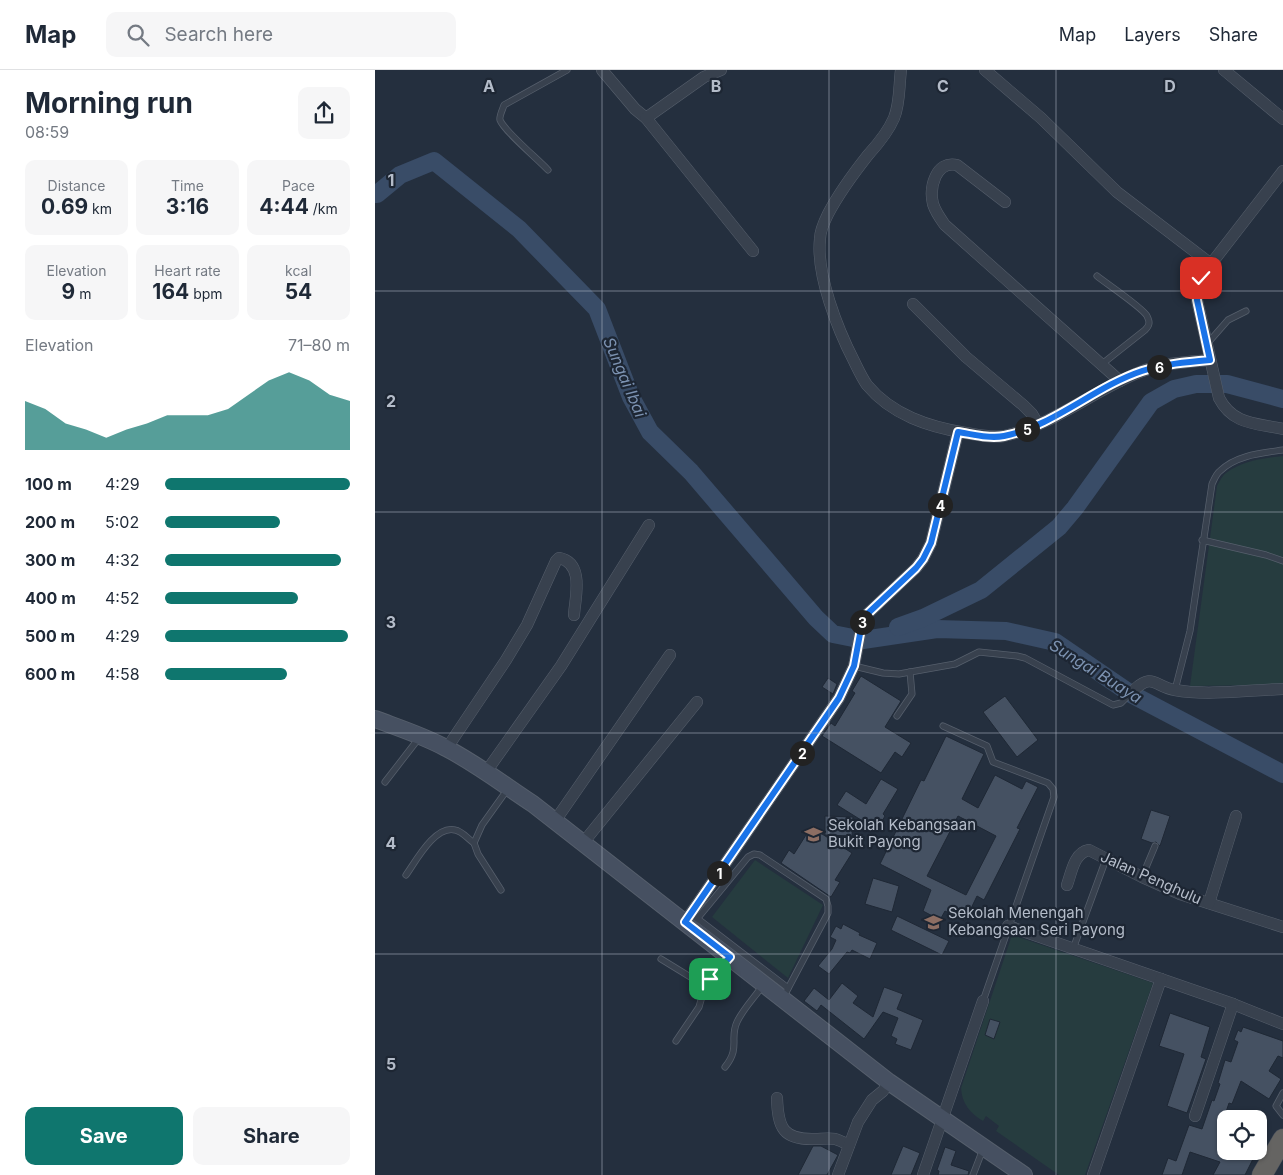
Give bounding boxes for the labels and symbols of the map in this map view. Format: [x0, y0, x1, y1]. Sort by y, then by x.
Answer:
text: A [483, 76, 495, 96]
text: B [711, 76, 721, 96]
text: C [937, 76, 949, 96]
text: D [1164, 76, 1176, 96]
text: 1 [388, 170, 394, 190]
pin [1180, 257, 1222, 299]
water label: Sungai Ibai [599, 334, 651, 421]
pin: 6 [1147, 354, 1171, 380]
text: 2 [386, 391, 396, 411]
pin: 5 [1015, 416, 1039, 442]
pin: 4 [927, 492, 953, 518]
pin: 3 [849, 610, 875, 634]
text: 3 [386, 612, 396, 632]
water label: Sungai Buaya [1046, 635, 1146, 707]
pin: 2 [789, 740, 815, 766]
place label: Sekolah Kebangsaan Bukit Payong [828, 815, 976, 851]
school or university icon: Sekolah Kebangsaan Bukit Payong [804, 824, 824, 844]
text: 4 [386, 833, 397, 853]
street label: Jalan Penghulu [1098, 847, 1205, 908]
pin: 1 [707, 860, 731, 886]
place label: Sekolah Menengah Kebangsaan Seri Payong [948, 903, 1125, 939]
school or university icon: Sekolah Menengah Kebangsaan Seri Payong [924, 912, 944, 932]
pin [689, 958, 731, 1000]
text: 5 [386, 1054, 396, 1074]

